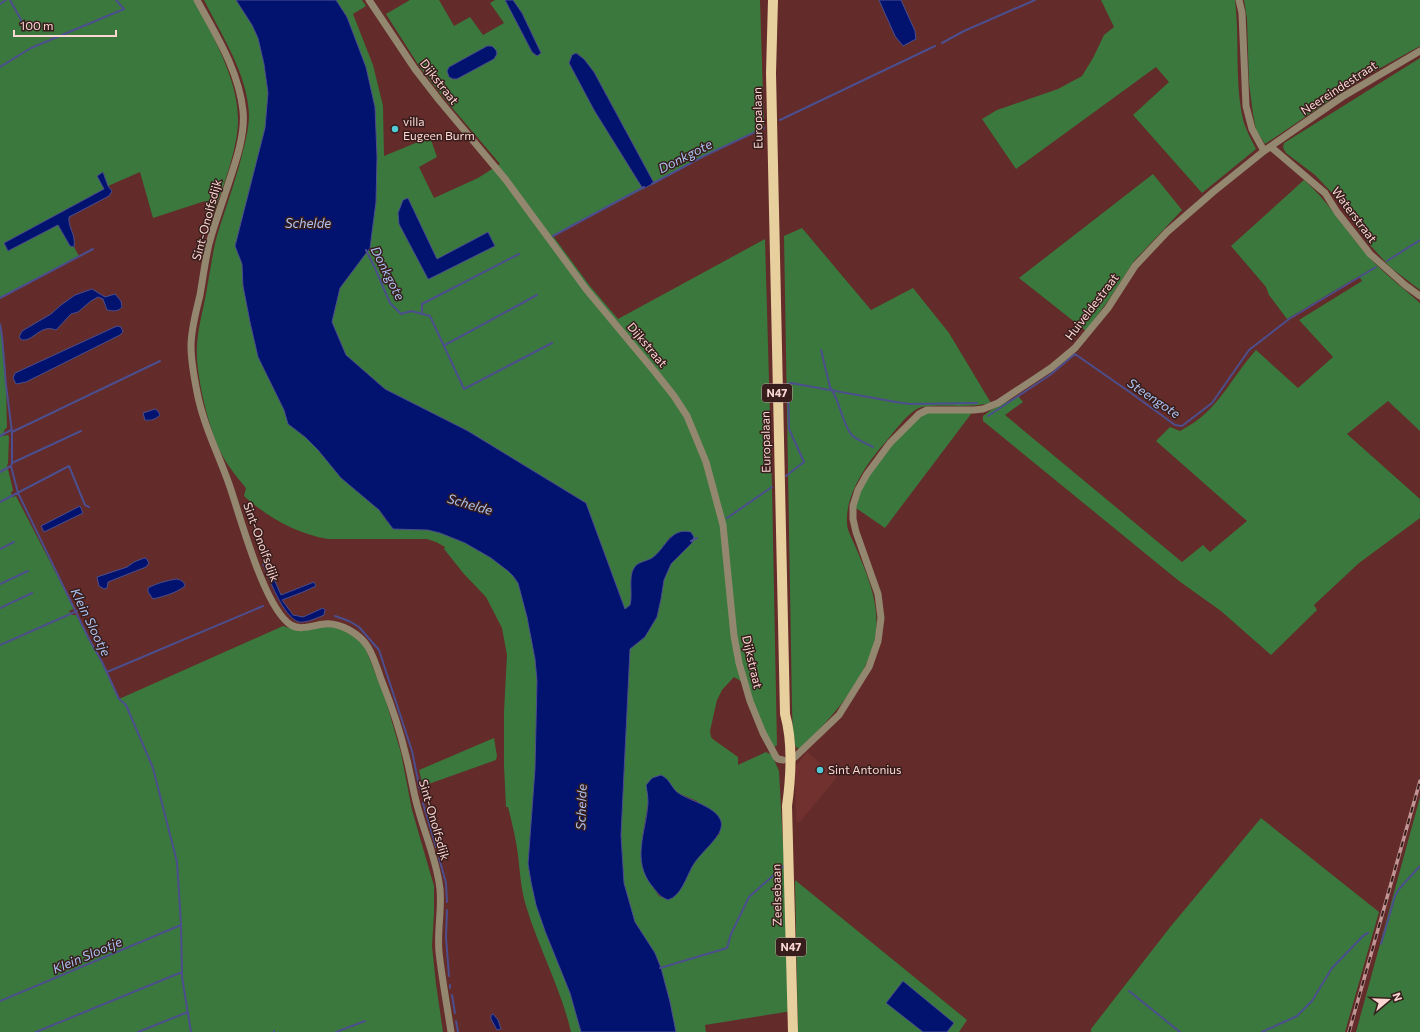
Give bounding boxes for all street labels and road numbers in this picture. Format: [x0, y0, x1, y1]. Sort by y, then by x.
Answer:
street label: Dijkstraat [418, 56, 462, 107]
street label: Neereindestraat [1298, 57, 1379, 117]
street label: Europalaan [749, 87, 765, 149]
street label: Sint-Onolfsdijk [188, 177, 224, 262]
street label: Waterstraat [1329, 184, 1380, 245]
street label: Huiveldestraat [1062, 270, 1121, 343]
street label: Dijkstraat [625, 319, 671, 370]
road number: N47 [762, 384, 792, 402]
street label: Europalaan [757, 411, 773, 473]
street label: Sint-Onolfsdijk [241, 500, 283, 584]
street label: Dijkstraat [740, 634, 766, 690]
street label: Sint-Onolfsdijk [417, 778, 453, 862]
street label: Zeelsebaan [768, 864, 784, 926]
road number: N47 [776, 938, 806, 956]

